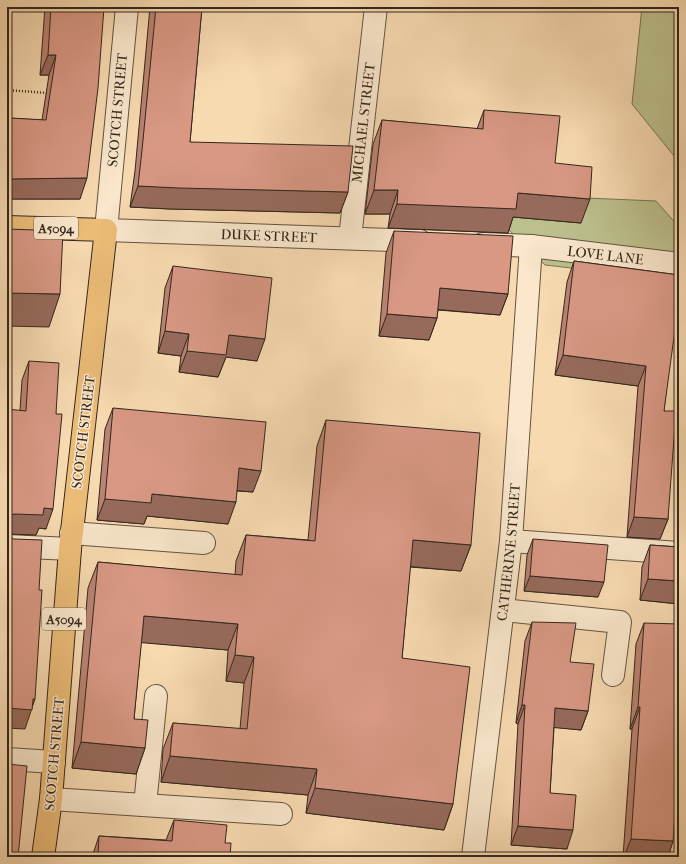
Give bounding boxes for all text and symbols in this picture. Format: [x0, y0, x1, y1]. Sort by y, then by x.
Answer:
street label: SCOTCH STREET [104, 52, 131, 168]
street label: MICHAEL STREET [348, 61, 379, 184]
road number: A5094 [34, 217, 78, 239]
street label: DUKE STREET [220, 226, 318, 246]
street label: LOVE LANE [566, 242, 645, 269]
street label: SCOTCH STREET [68, 374, 99, 490]
street label: CATHERINE STREET [493, 482, 524, 622]
road number: A5094 [42, 608, 86, 630]
street label: SCOTCH STREET [41, 696, 68, 812]

